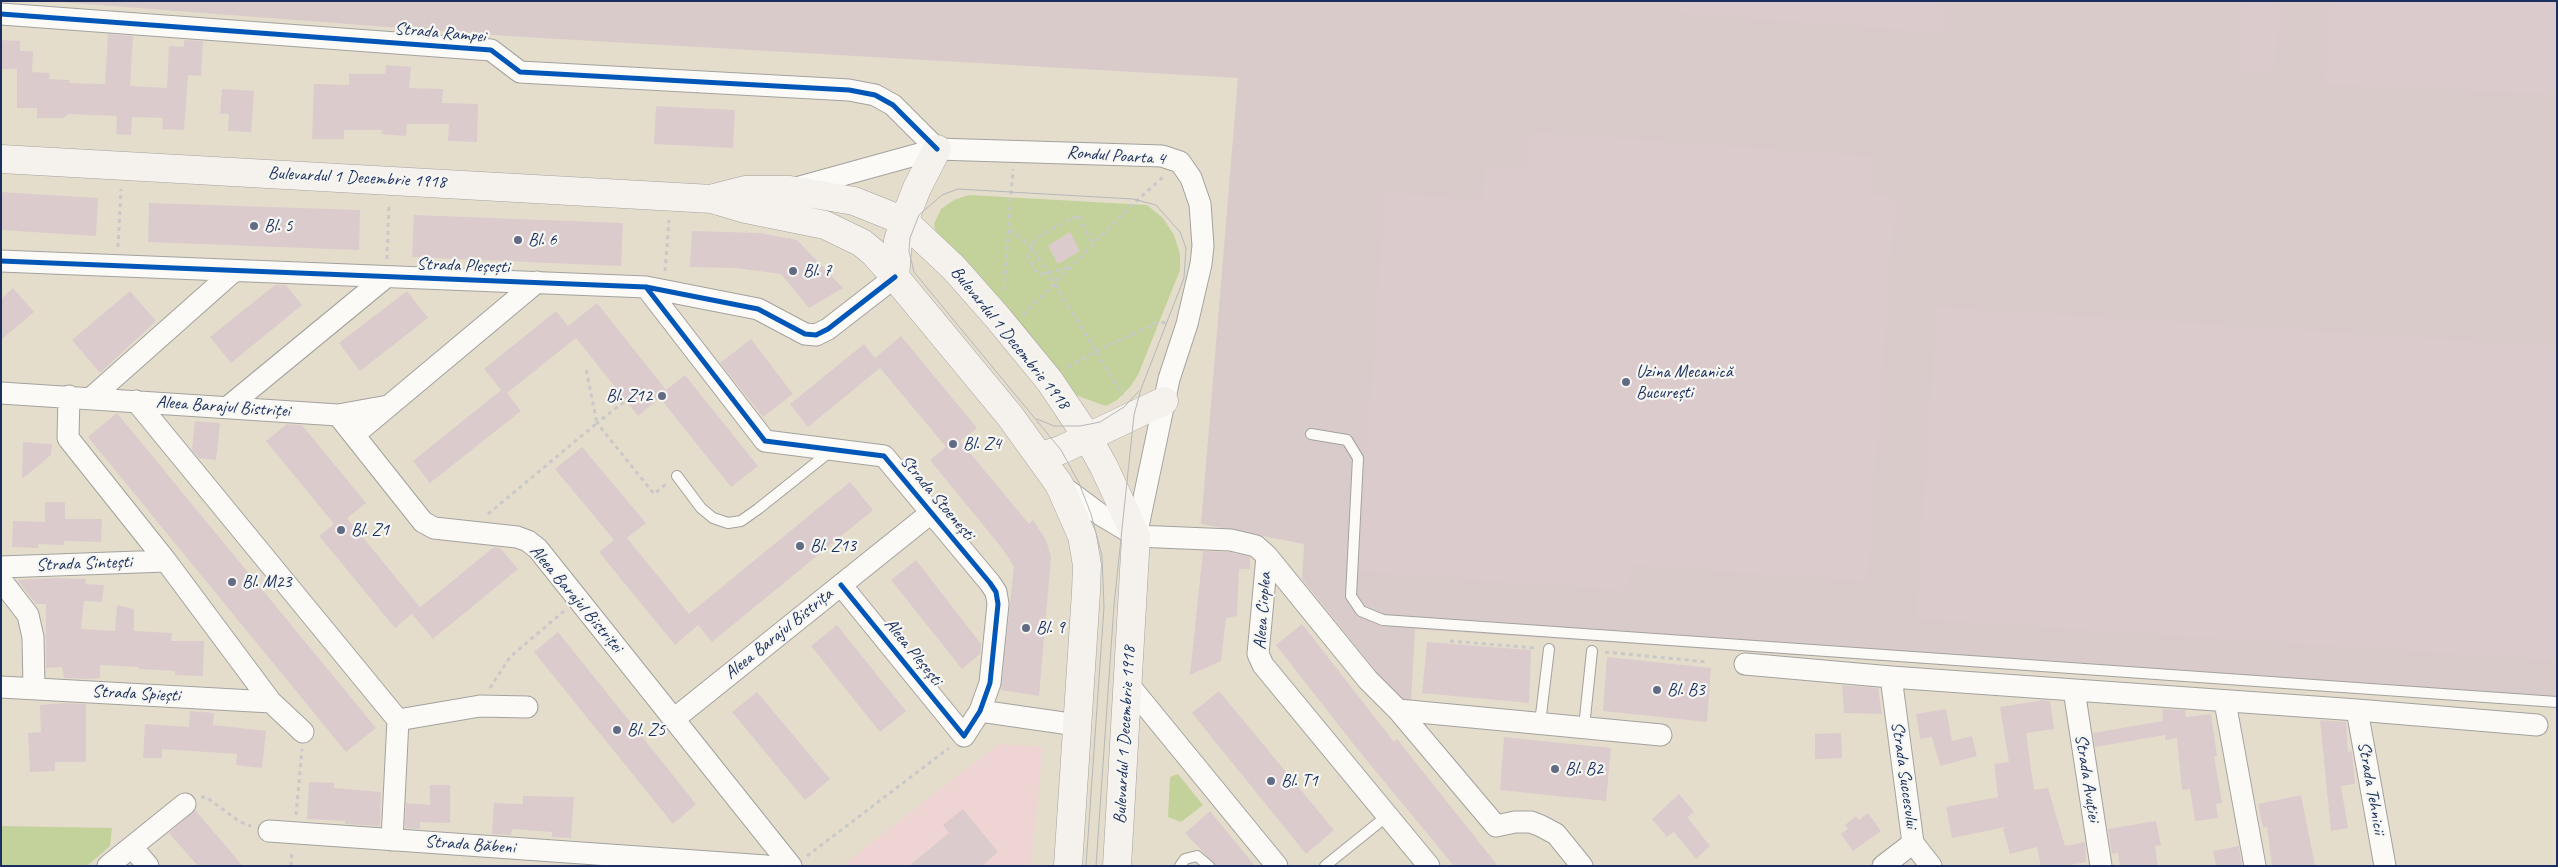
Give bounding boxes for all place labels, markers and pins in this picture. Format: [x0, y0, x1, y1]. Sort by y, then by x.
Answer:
place label: Bl. 5 [264, 215, 293, 237]
marker: Bl. 5 [248, 220, 260, 232]
place label: Bl. 6 [528, 229, 557, 251]
marker: Bl. 6 [512, 234, 524, 246]
place label: Bl. 7 [803, 260, 832, 282]
marker: Bl. 7 [787, 265, 799, 277]
place label: Uzina Mecanică București [1636, 361, 1733, 404]
marker: Uzina Mecanică București [1620, 376, 1632, 388]
place label: Bl. Z12 [606, 385, 652, 407]
marker: Bl. Z12 [656, 390, 668, 402]
place label: Bl. Z4 [963, 433, 1001, 455]
marker: Bl. Z4 [947, 438, 959, 450]
place label: Bl. Z1 [351, 519, 389, 541]
marker: Bl. Z1 [335, 524, 347, 536]
place label: Bl. Z13 [810, 535, 856, 557]
marker: Bl. Z13 [794, 540, 806, 552]
place label: Bl. M23 [242, 571, 292, 593]
marker: Bl. M23 [226, 576, 238, 588]
place label: Bl. 9 [1036, 617, 1065, 639]
marker: Bl. 9 [1020, 622, 1032, 634]
place label: Bl. B3 [1667, 679, 1705, 701]
marker: Bl. B3 [1651, 684, 1663, 696]
place label: Bl. Z5 [627, 719, 665, 741]
marker: Bl. Z5 [611, 724, 623, 736]
place label: Bl. B2 [1565, 758, 1603, 780]
marker: Bl. B2 [1549, 763, 1561, 775]
place label: Bl. T1 [1281, 770, 1318, 792]
marker: Bl. T1 [1265, 775, 1277, 787]

